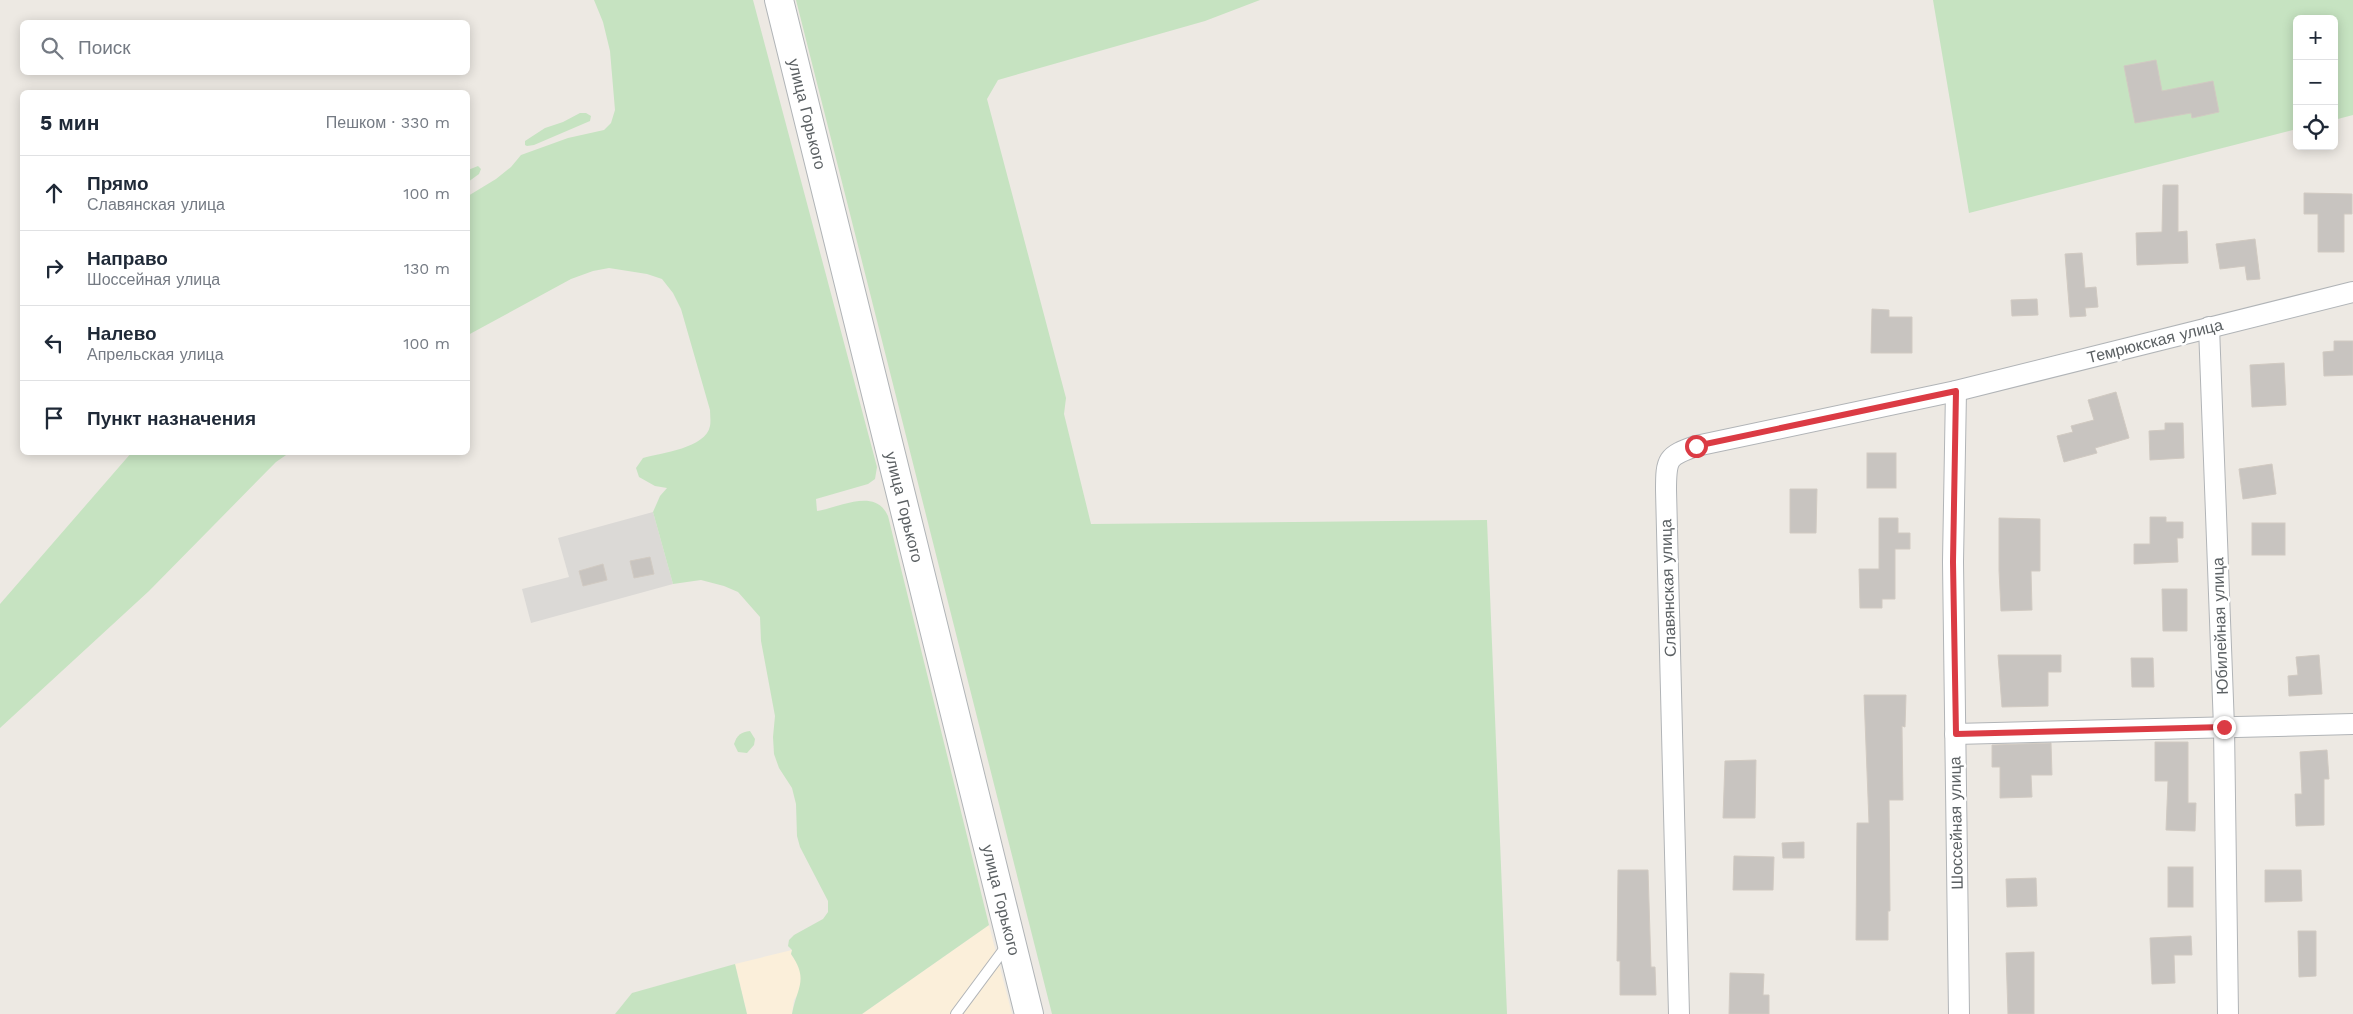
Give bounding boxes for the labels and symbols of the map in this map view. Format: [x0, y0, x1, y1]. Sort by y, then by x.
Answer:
street label: улица Горького [784, 57, 830, 172]
street label: Темрюкская улица [2085, 315, 2225, 367]
route start [1685, 435, 1708, 458]
street label: улица Горького [881, 450, 927, 565]
street label: Славянская улица [1656, 519, 1680, 657]
street label: Юбилейная улица [2208, 557, 2232, 695]
route end [2213, 716, 2236, 739]
street label: Шоссейная улица [1945, 756, 1967, 890]
street label: улица Горького [978, 843, 1024, 958]

